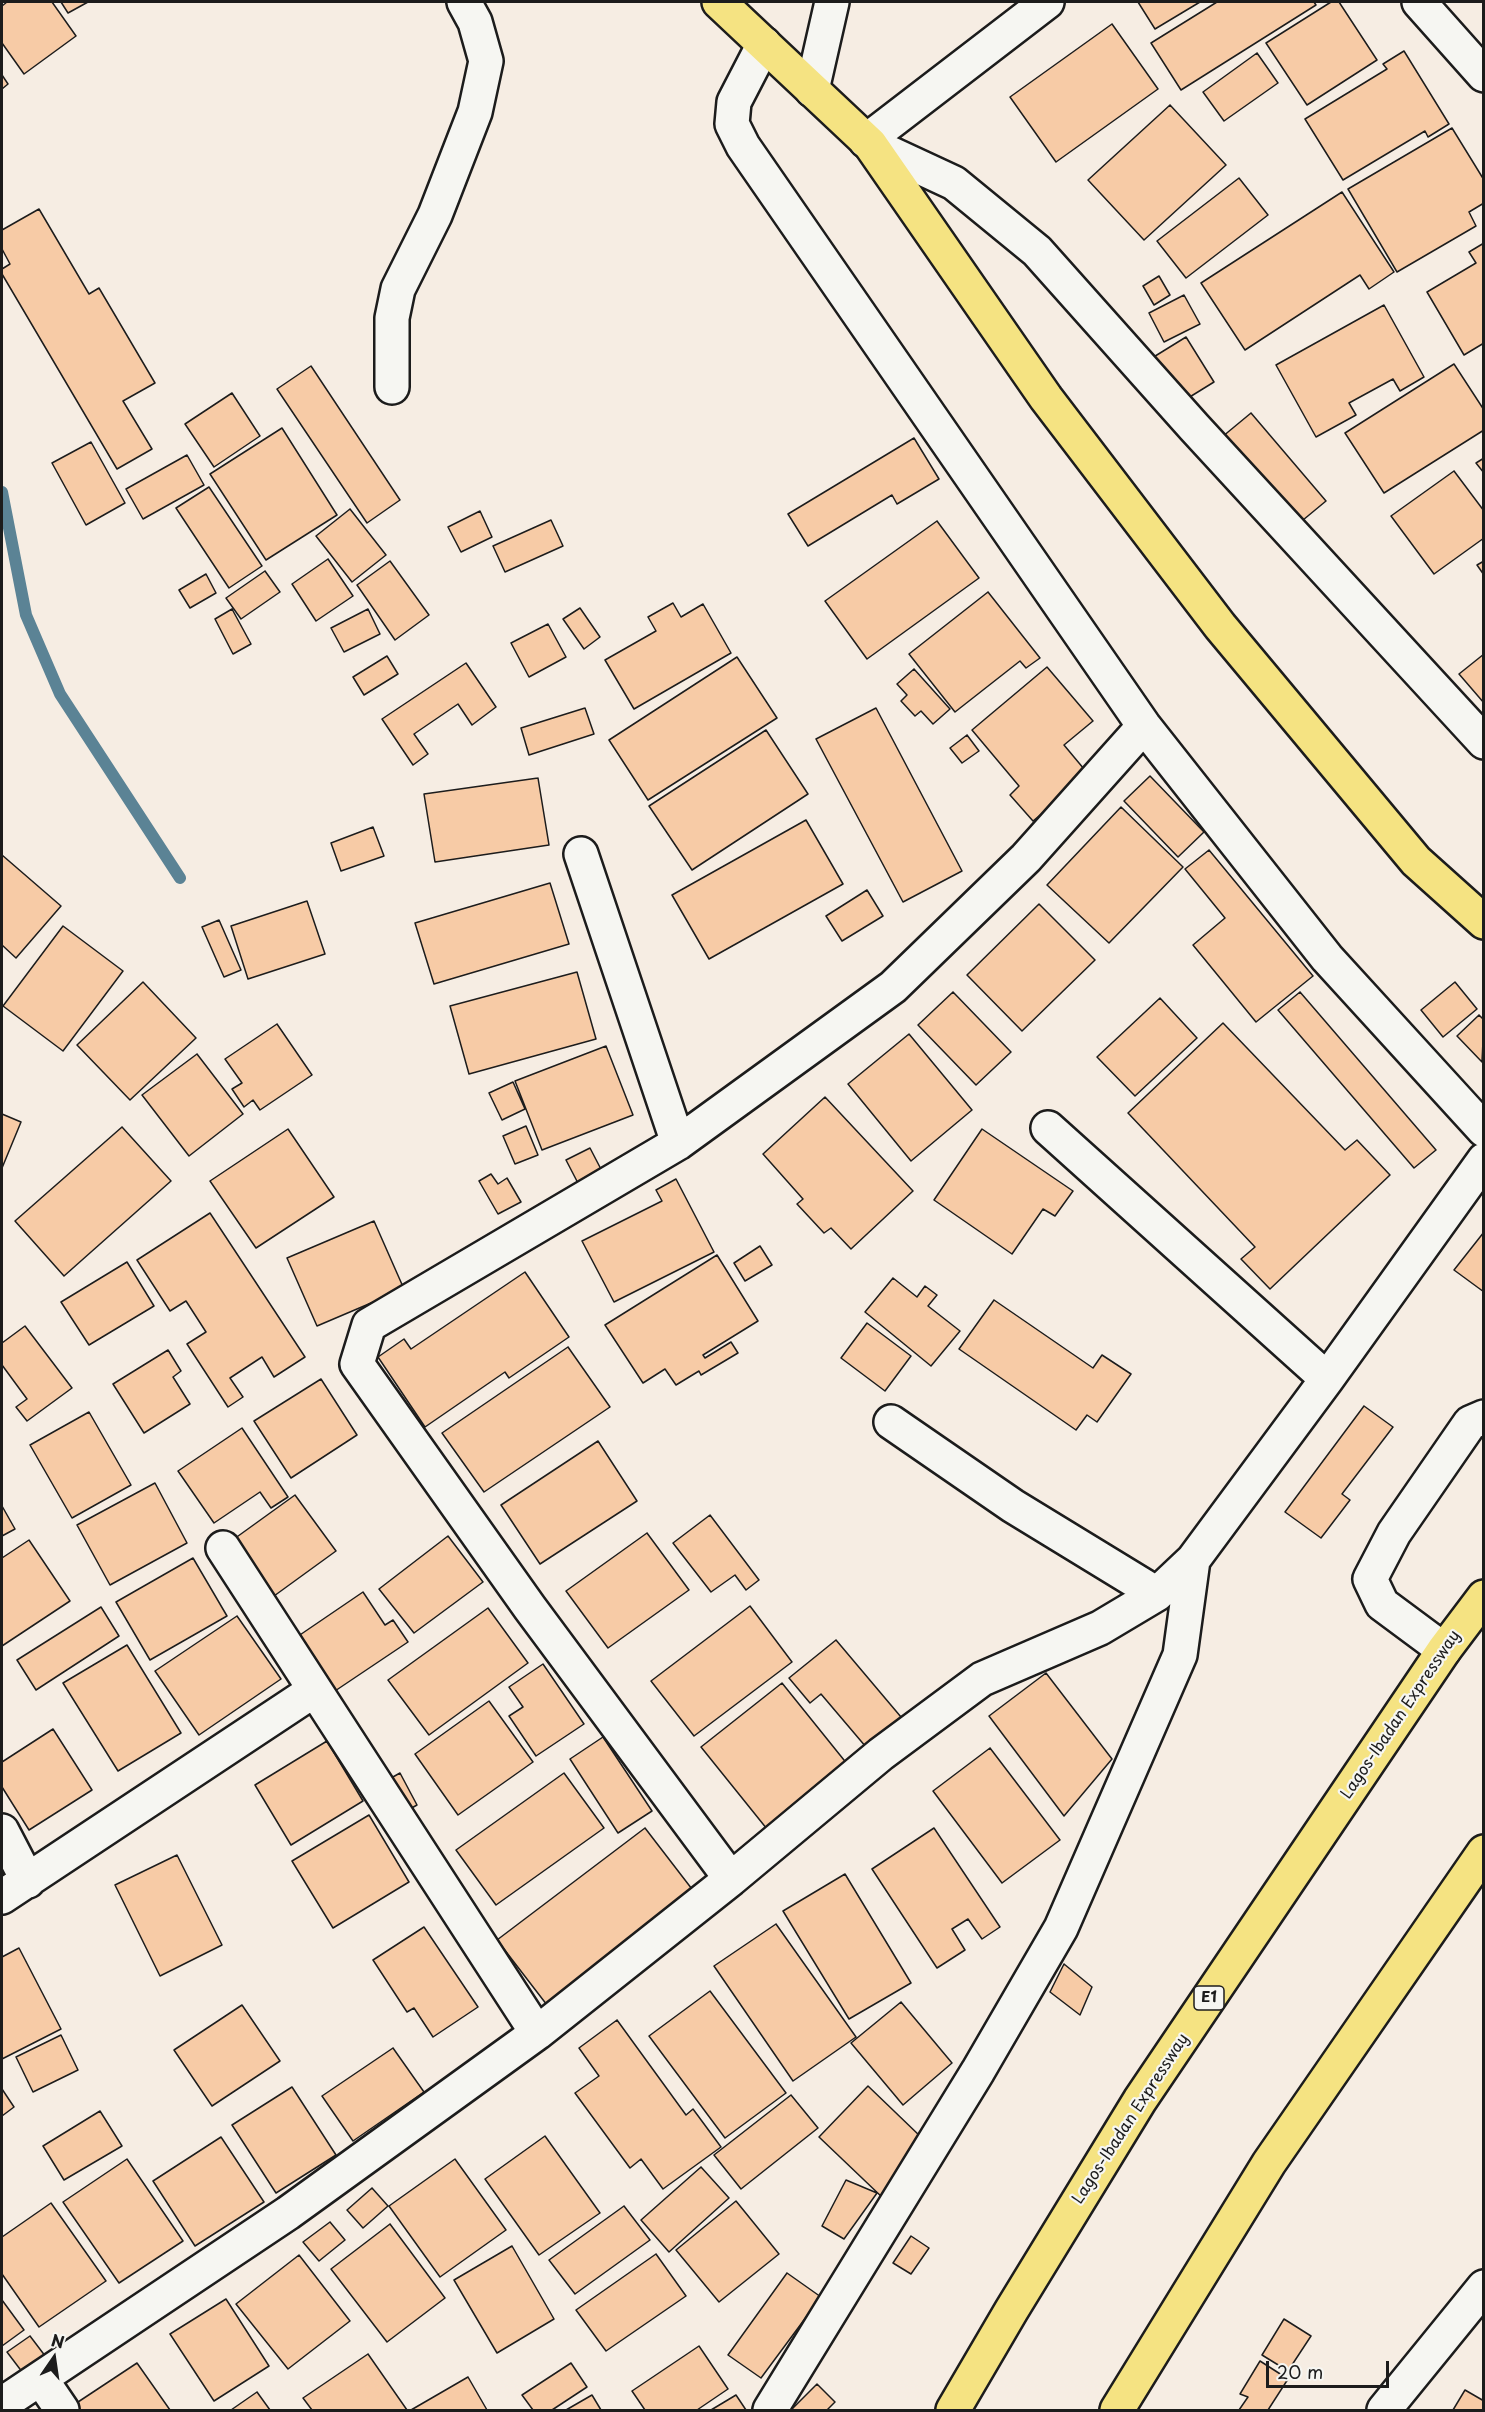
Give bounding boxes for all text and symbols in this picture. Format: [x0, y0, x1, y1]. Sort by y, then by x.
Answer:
street label: Lagos-Ibadan Expressway [1337, 1627, 1465, 1803]
road number: E1 [1194, 1986, 1224, 2010]
street label: Lagos-Ibadan Expressway [1069, 2030, 1193, 2208]
text: N [49, 2327, 67, 2354]
north arrow [24, 2328, 84, 2388]
scale bar [1269, 2349, 1392, 2387]
text: 20 m [1277, 2358, 1323, 2385]

